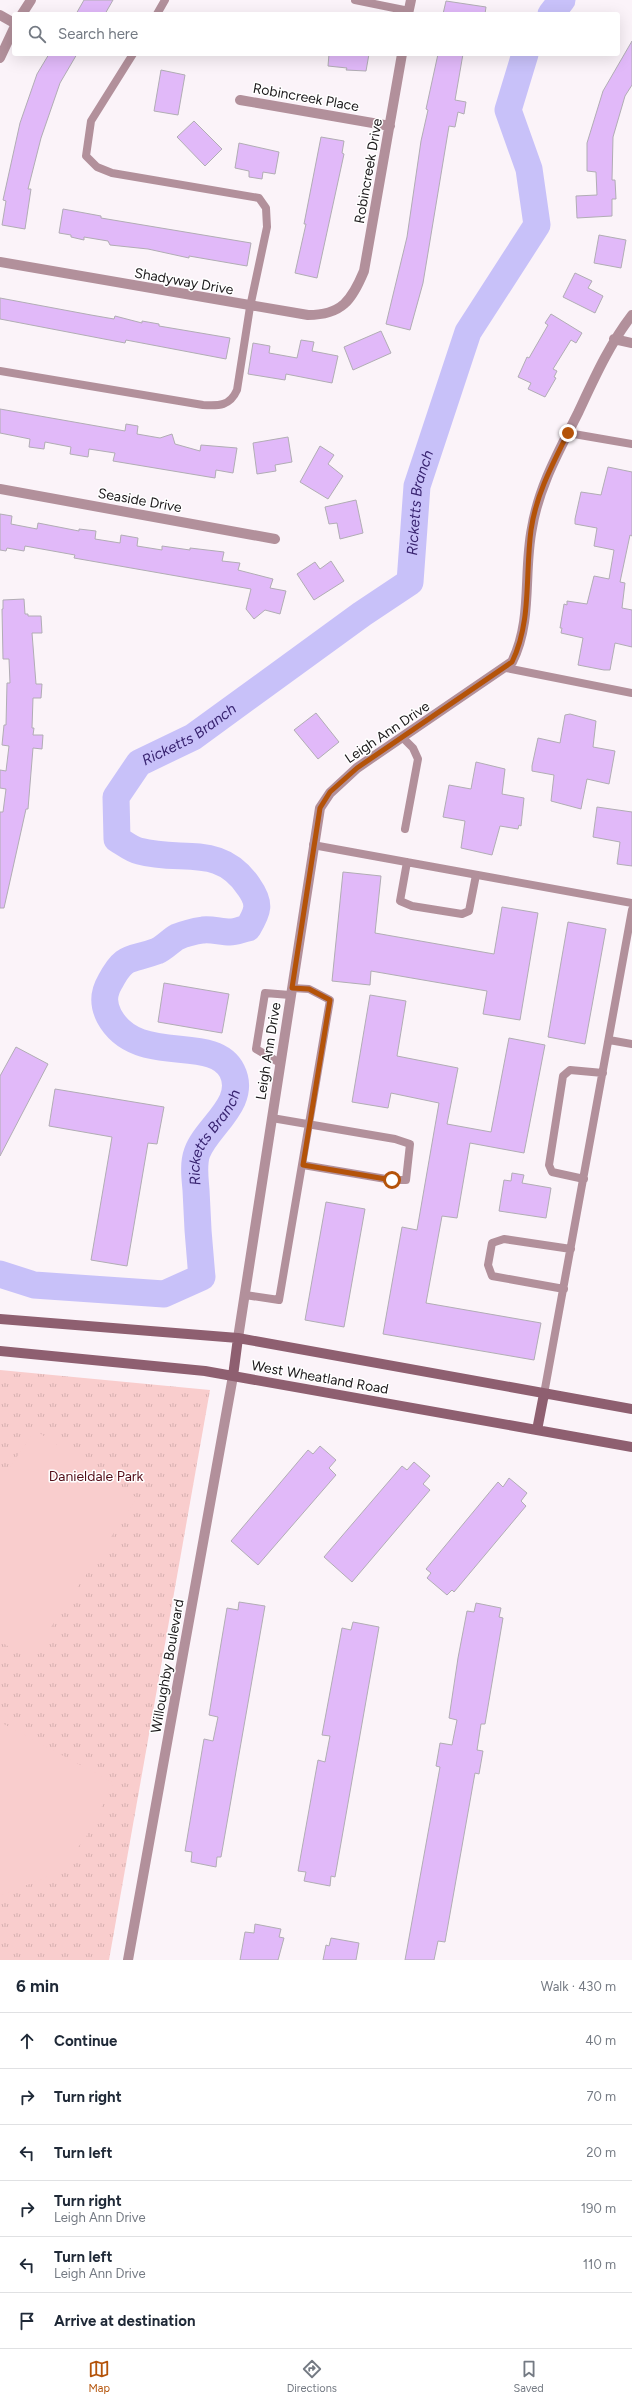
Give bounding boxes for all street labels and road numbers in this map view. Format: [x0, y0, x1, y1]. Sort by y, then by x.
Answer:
street label: Robincreek Place [251, 80, 361, 115]
street label: Robincreek Drive [351, 117, 386, 225]
street label: Shadyway Drive [133, 264, 235, 299]
street label: Seaside Drive [97, 485, 184, 516]
street label: Leigh Ann Drive [342, 698, 433, 767]
street label: Leigh Ann Drive [252, 1001, 285, 1101]
street label: West Wheatland Road [250, 1357, 390, 1398]
street label: Willoughby Boulevard [147, 1598, 188, 1734]

